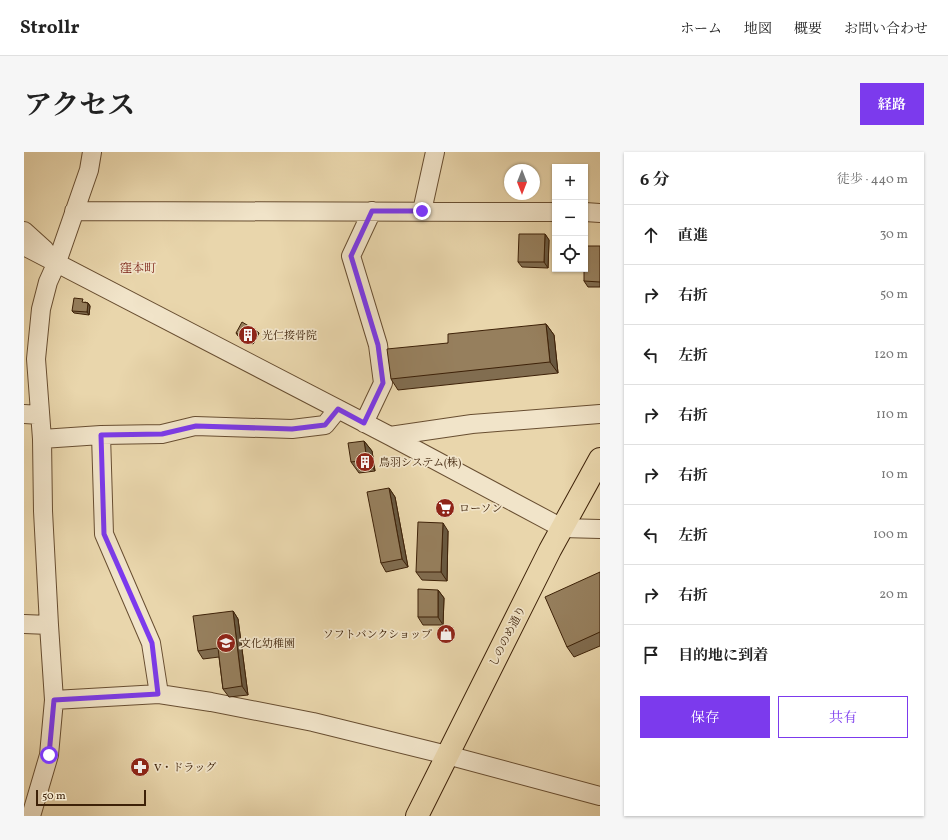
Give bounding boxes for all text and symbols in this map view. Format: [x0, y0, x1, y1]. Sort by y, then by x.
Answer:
text: Strollr [20, 15, 80, 41]
text: ホーム [680, 20, 722, 39]
text: 地図 [744, 20, 772, 39]
text: 概要 [794, 20, 822, 39]
text: お問い合わせ [844, 20, 928, 39]
button: 経路 [860, 83, 924, 125]
text: アクセス [24, 87, 135, 126]
north arrow [504, 164, 540, 200]
map controls [552, 164, 588, 272]
button: + [552, 164, 588, 200]
text: 6 分 [640, 169, 670, 192]
text: 徒歩 · 440 m [837, 171, 908, 189]
button: − [552, 200, 588, 236]
route end [413, 202, 431, 220]
icon: ahead [640, 224, 662, 246]
text: 直進 [678, 226, 708, 247]
text: 30 m [880, 226, 908, 244]
button: locate [552, 236, 588, 272]
district label: 窪本町 [120, 261, 156, 277]
icon: right [640, 284, 662, 306]
text: 右折 [678, 286, 708, 307]
text: 50 m [880, 286, 908, 304]
building icon: 光仁接骨院 [237, 324, 259, 346]
place label: 光仁接骨院 [262, 329, 317, 344]
icon: left [640, 344, 662, 366]
text: 左折 [678, 346, 708, 367]
text: 120 m [874, 346, 908, 364]
icon: right [640, 404, 662, 426]
text: 右折 [678, 406, 708, 427]
text: 110 m [876, 406, 908, 424]
building icon: 鳥羽システム(株) [354, 451, 376, 473]
place label: 鳥羽システム(株) [379, 456, 461, 471]
icon: right [640, 464, 662, 486]
text: 右折 [678, 466, 708, 487]
text: 10 m [881, 466, 908, 484]
supermarket icon: ローソン [434, 497, 456, 519]
place label: ローソン [459, 502, 503, 517]
icon: left [640, 524, 662, 546]
text: 左折 [678, 526, 708, 547]
text: 100 m [873, 526, 908, 544]
icon: right [640, 584, 662, 606]
text: 右折 [678, 586, 708, 607]
text: 20 m [879, 586, 908, 604]
street label: しののめ通り [487, 604, 530, 669]
shop icon: ソフトバンクショップ [435, 623, 457, 645]
place label: ソフトバンクショップ [323, 628, 432, 643]
school or university icon: 文化幼稚園 [215, 632, 237, 654]
place label: 文化幼稚園 [240, 637, 295, 652]
icon: arrive [640, 644, 662, 666]
text: 目的地に到着 [678, 646, 768, 667]
button: 保存 [640, 696, 770, 738]
button: 共有 [778, 696, 908, 738]
route start [40, 746, 58, 764]
pharmacy icon: V・ドラッグ [129, 756, 151, 778]
place label: V・ドラッグ [154, 761, 216, 776]
scale bar [36, 788, 146, 807]
text: 50 m [42, 789, 66, 804]

